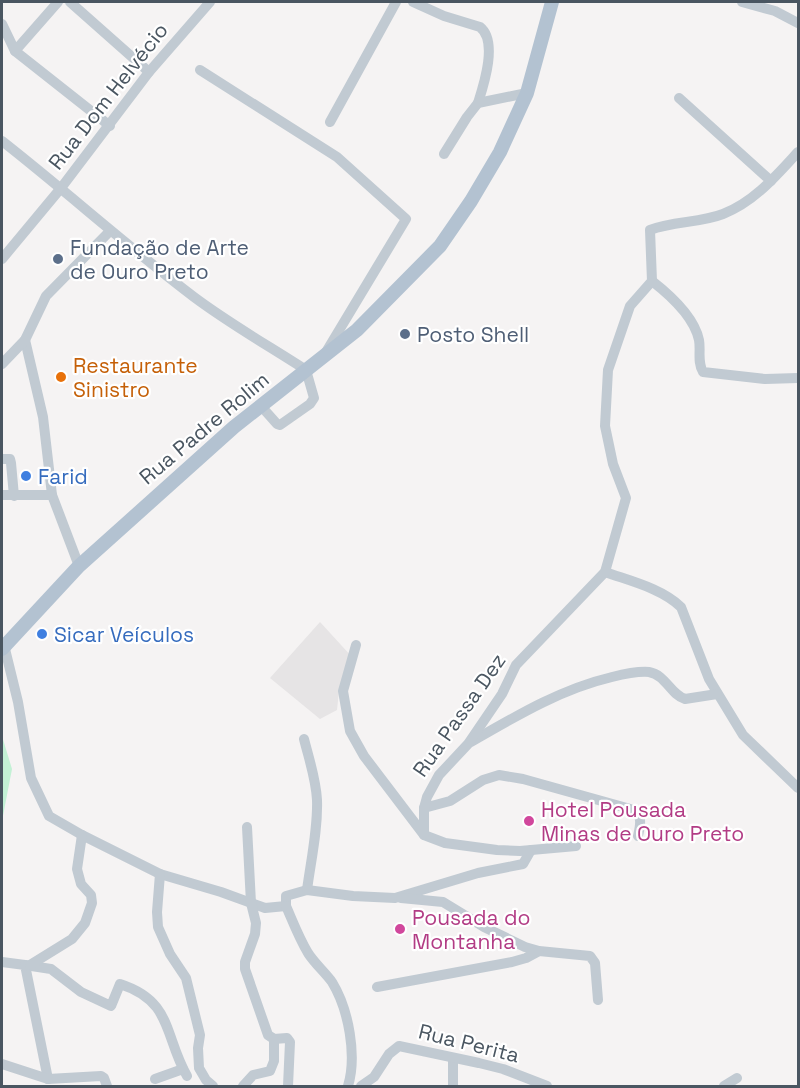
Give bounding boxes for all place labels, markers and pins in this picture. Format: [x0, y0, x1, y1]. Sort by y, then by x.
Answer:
place label: Fundação de Arte de Ouro Preto [70, 234, 249, 285]
marker: Fundação de Arte de Ouro Preto [51, 252, 65, 266]
place label: Posto Shell [417, 321, 529, 348]
marker: Posto Shell [398, 327, 412, 341]
place label: Restaurante Sinistro [73, 352, 198, 403]
marker: Restaurante Sinistro [54, 370, 68, 384]
place label: Farid [38, 463, 88, 490]
marker: Farid [19, 469, 33, 483]
place label: Sicar Veículos [54, 621, 194, 648]
marker: Sicar Veículos [35, 627, 49, 641]
place label: Hotel Pousada Minas de Ouro Preto [541, 796, 744, 847]
marker: Hotel Pousada Minas de Ouro Preto [522, 814, 536, 828]
place label: Pousada do Montanha [412, 904, 530, 955]
marker: Pousada do Montanha [393, 922, 407, 936]

